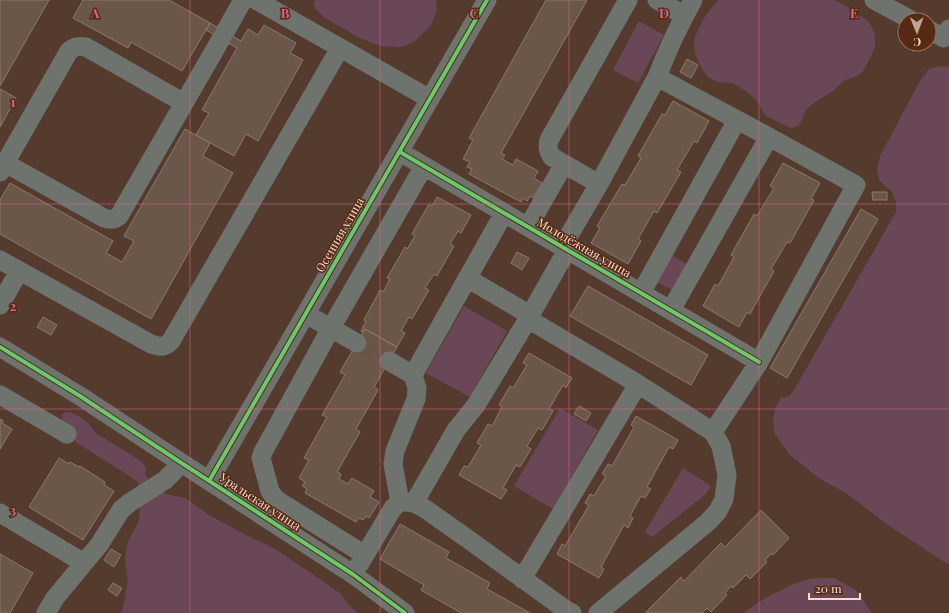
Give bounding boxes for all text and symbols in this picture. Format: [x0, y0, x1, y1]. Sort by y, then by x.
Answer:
text: A [90, 4, 100, 21]
text: B [281, 4, 290, 21]
text: C [469, 4, 479, 21]
text: D [659, 4, 669, 21]
text: E [850, 4, 858, 21]
north arrow [897, 12, 937, 52]
text: С [913, 35, 921, 50]
text: 1 [11, 93, 16, 110]
street label: Осенняя улица [311, 194, 367, 275]
street label: Молодёжная улица [535, 214, 634, 281]
text: 2 [10, 297, 17, 314]
street label: Уральская улица [216, 468, 304, 533]
text: 3 [10, 501, 16, 518]
scale bar [809, 575, 860, 601]
text: 20 m [815, 580, 842, 596]

